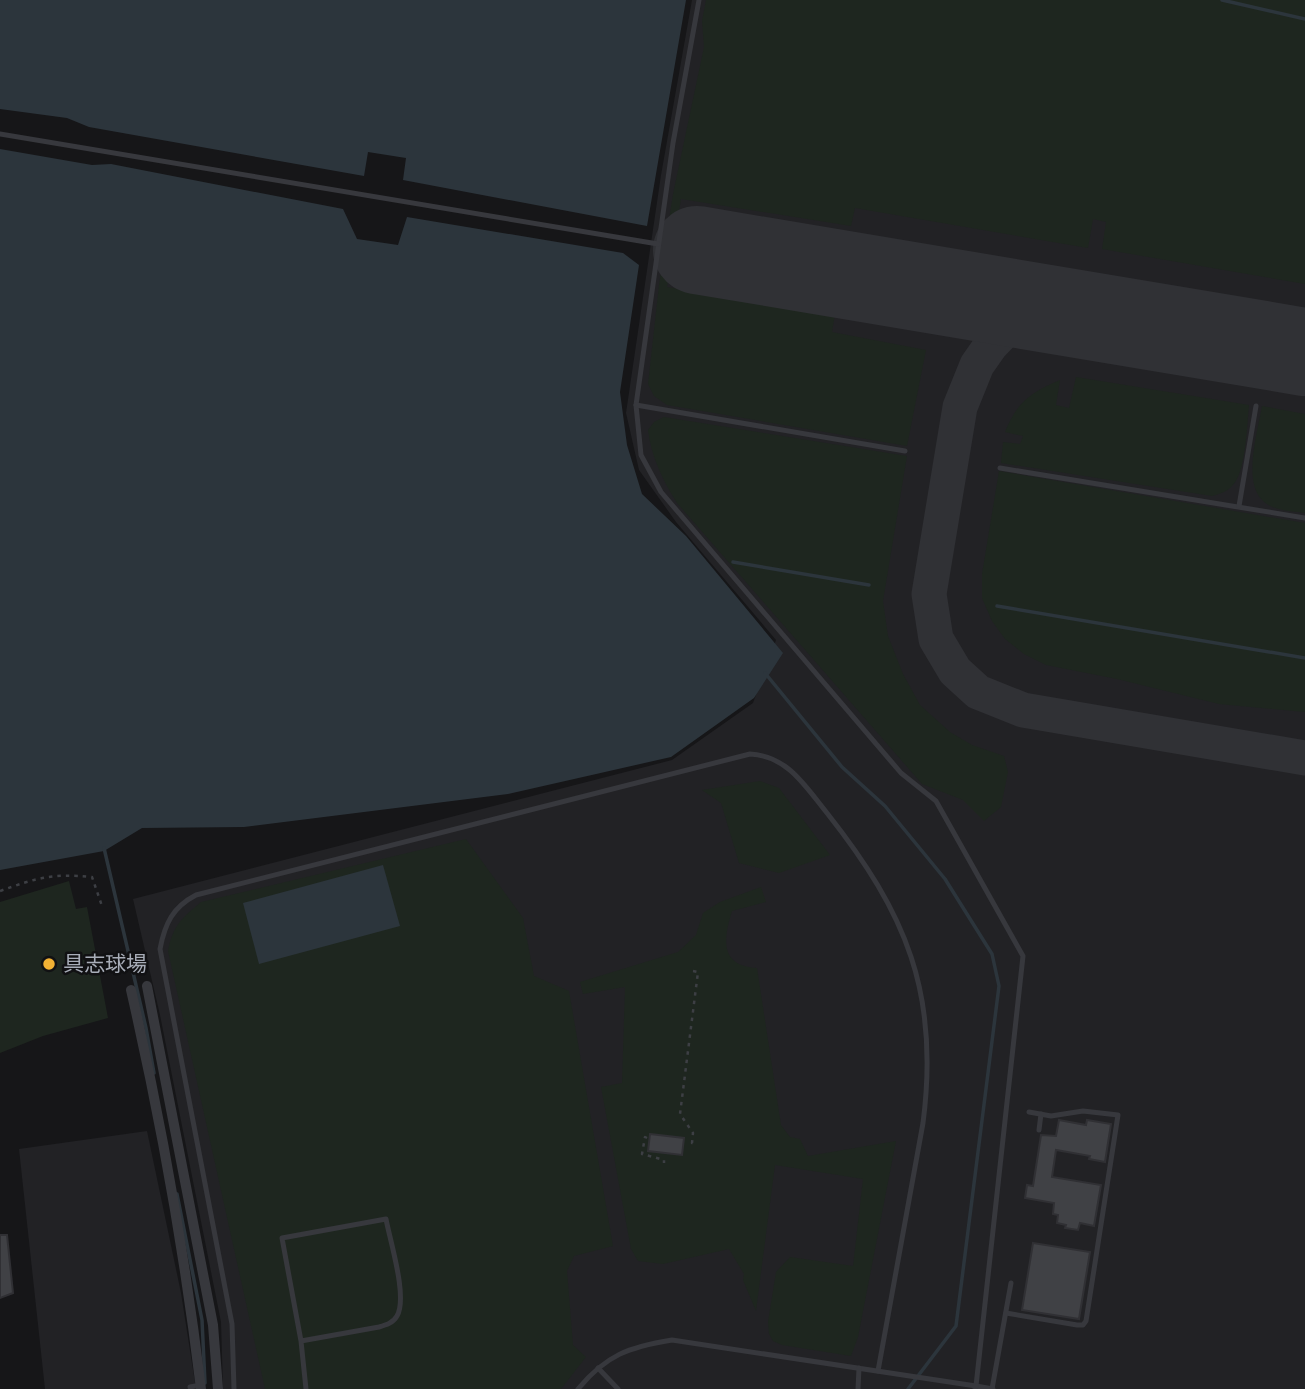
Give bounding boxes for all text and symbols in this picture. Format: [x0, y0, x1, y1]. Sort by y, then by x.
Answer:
place label: 具志球場 [63, 949, 147, 978]
marker: 具志球場 [41, 956, 57, 972]

